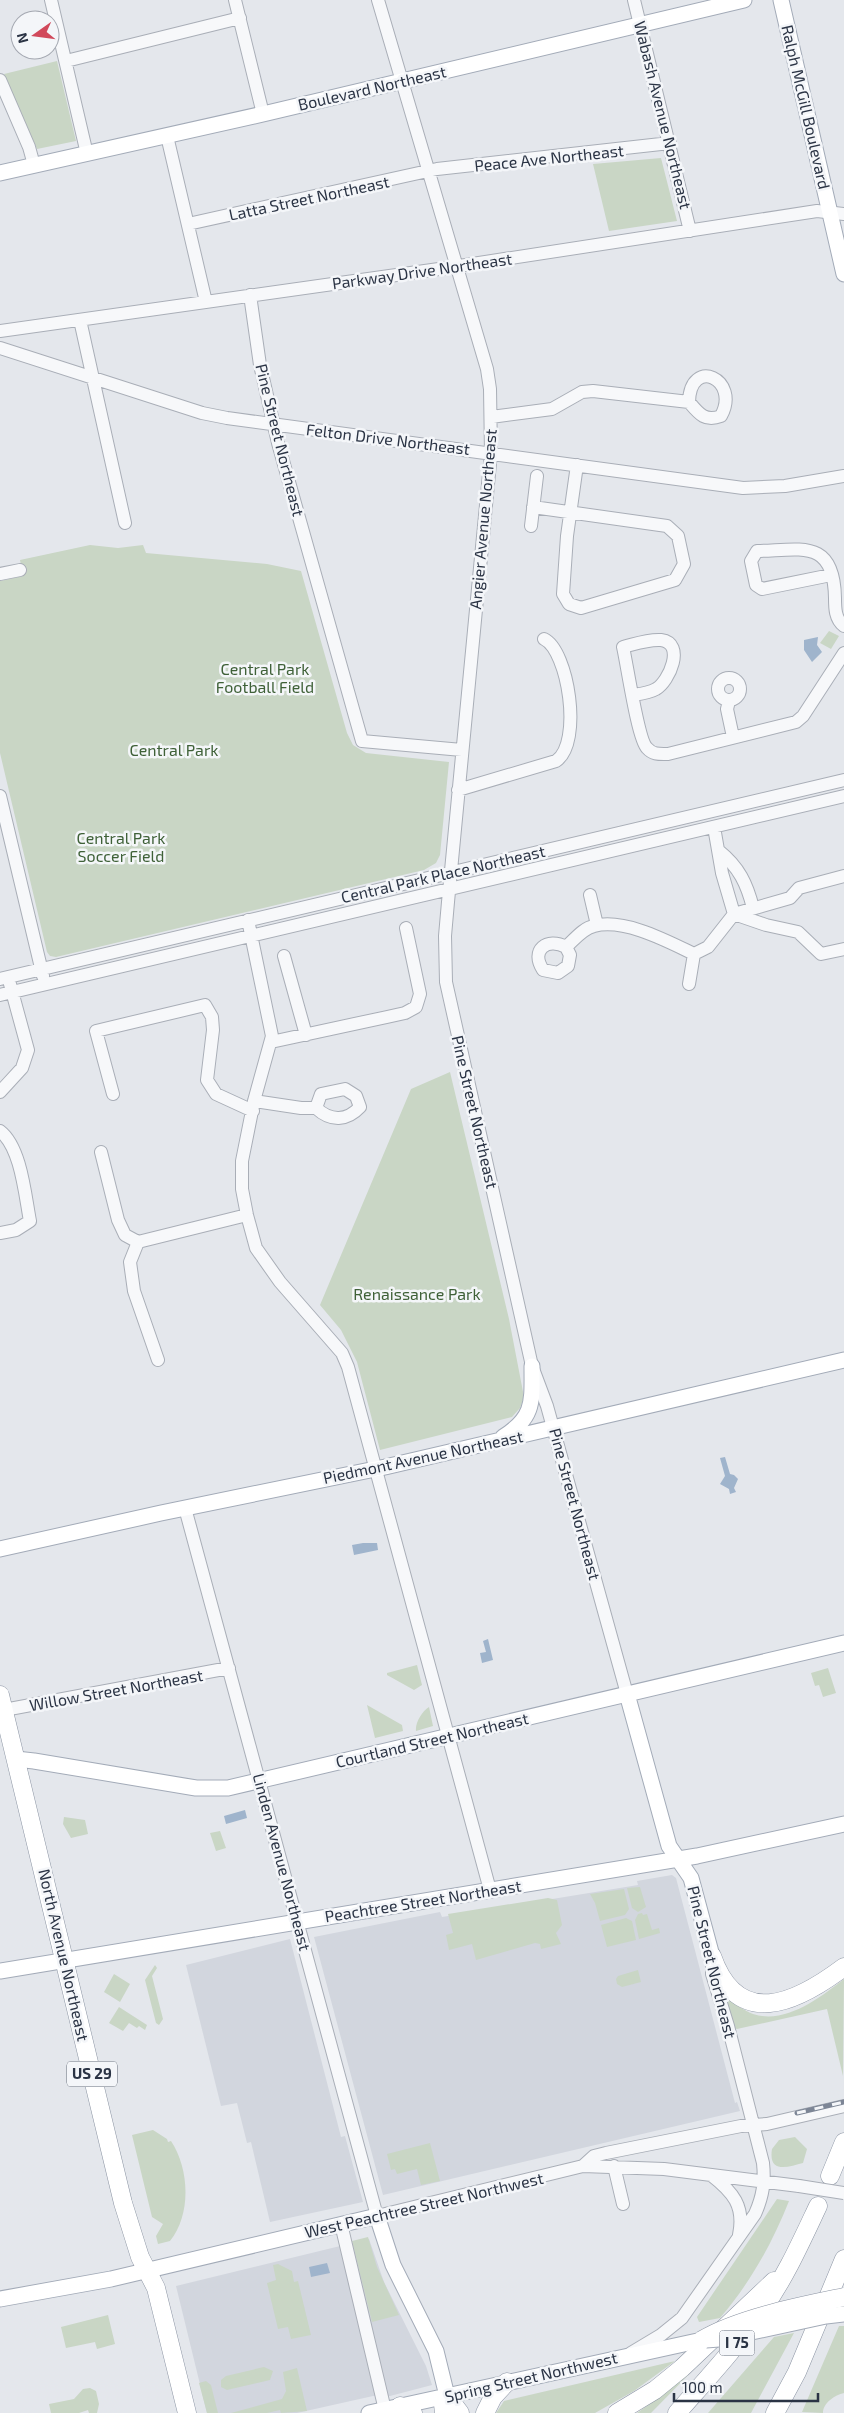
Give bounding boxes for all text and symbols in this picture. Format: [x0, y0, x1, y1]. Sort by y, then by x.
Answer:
north arrow [10, 10, 60, 60]
street label: Wabash Avenue Northeast [631, 19, 696, 211]
street label: Ralph McGill Boulevard [778, 23, 835, 191]
text: N [12, 31, 31, 45]
street label: Boulevard Northeast [296, 61, 448, 114]
street label: Peace Ave Northeast [473, 140, 625, 175]
street label: Latta Street Northeast [227, 171, 391, 224]
street label: Parkway Drive Northeast [331, 248, 513, 293]
street label: Pine Street Northeast [252, 362, 309, 518]
street label: Felton Drive Northeast [305, 419, 471, 458]
street label: Angier Avenue Northeast [465, 428, 500, 610]
park label: Central Park Football Field [216, 659, 314, 696]
park label: Central Park [130, 740, 218, 759]
park label: Central Park Soccer Field [77, 828, 165, 865]
street label: Central Park Place Northeast [339, 841, 547, 906]
street label: Pine Street Northeast [449, 1033, 502, 1190]
park label: Renaissance Park [353, 1284, 481, 1303]
street label: Piedmont Avenue Northeast [321, 1426, 525, 1487]
street label: Pine Street Northeast [546, 1426, 605, 1582]
street label: Willow Street Northeast [28, 1665, 204, 1714]
street label: Courtland Street Northeast [334, 1708, 530, 1771]
street label: Linden Avenue Northeast [250, 1771, 315, 1953]
street label: North Avenue Northeast [35, 1867, 94, 2043]
street label: Peachtree Street Northeast [323, 1876, 523, 1925]
street label: Pine Street Northeast [684, 1884, 741, 2040]
road number: US 29 [67, 2062, 117, 2086]
street label: West Peachtree Street Northwest [303, 2168, 545, 2241]
road number: I 75 [720, 2330, 754, 2356]
street label: Spring Street Northwest [443, 2347, 619, 2406]
scale bar [674, 2370, 818, 2402]
text: 100 m [682, 2378, 723, 2396]

